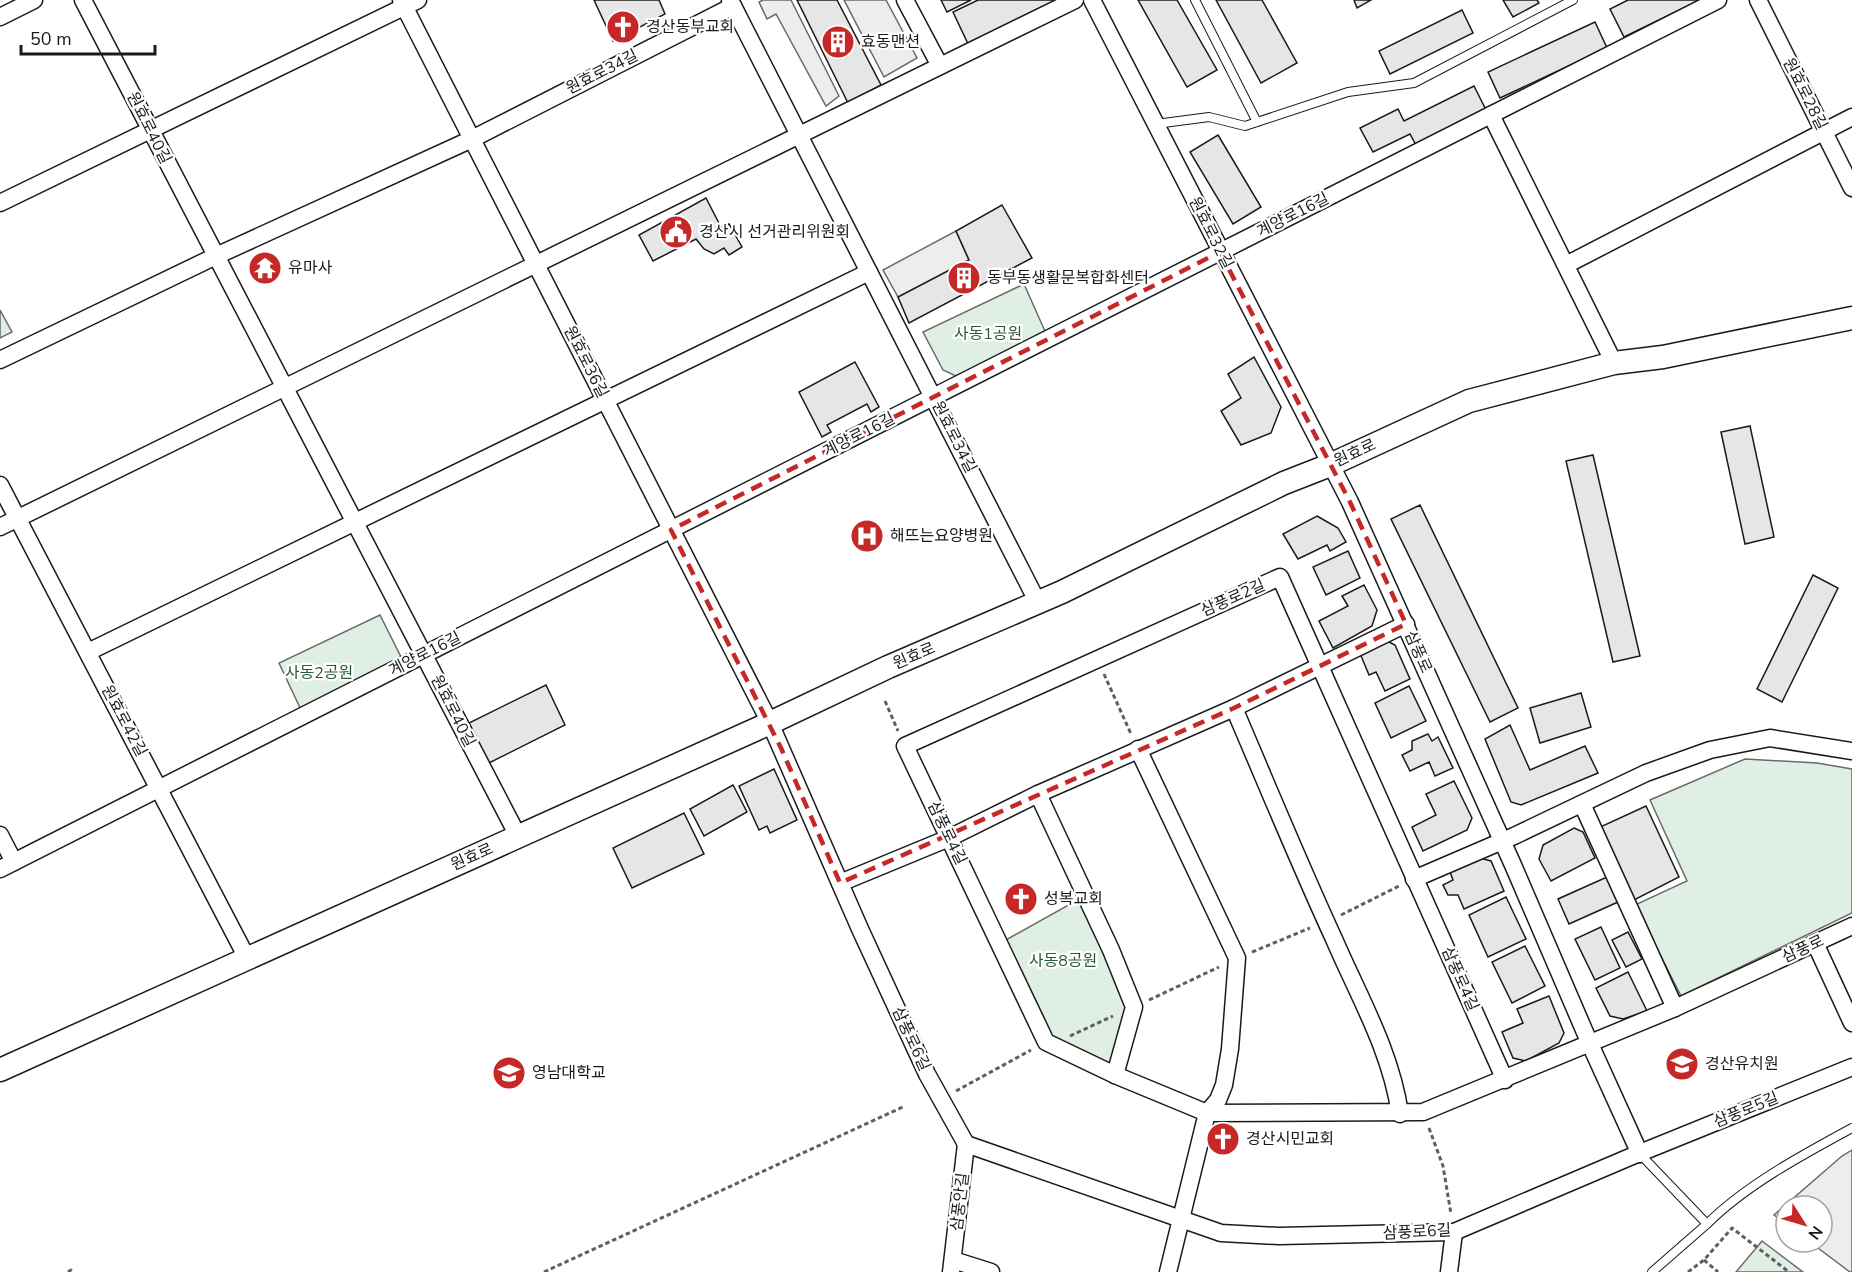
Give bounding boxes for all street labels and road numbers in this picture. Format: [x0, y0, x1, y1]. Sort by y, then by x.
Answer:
street label: 원효로34길 [562, 44, 642, 100]
street label: 원효로28길 [1777, 54, 1833, 134]
street label: 원효로40길 [121, 88, 177, 168]
street label: 계양로16길 [1253, 187, 1333, 243]
street label: 원효로32길 [1183, 193, 1239, 273]
street label: 원효로36길 [558, 322, 614, 402]
street label: 원효로34길 [926, 397, 982, 477]
street label: 계양로16길 [819, 407, 899, 463]
street label: 원효로 [1330, 434, 1380, 472]
street label: 삼풍로2길 [1197, 574, 1269, 622]
street label: 계양로16길 [385, 626, 465, 682]
street label: 삼풍로 [1399, 627, 1437, 677]
street label: 원효로 [889, 637, 939, 675]
street label: 원효로40길 [425, 671, 481, 751]
street label: 원효로42길 [96, 681, 152, 761]
street label: 삼풍로4길 [922, 797, 972, 869]
street label: 원효로 [447, 838, 497, 876]
street label: 삼풍로 [1778, 930, 1828, 968]
street label: 삼풍로4길 [1436, 943, 1484, 1015]
street label: 삼풍로6길 [887, 1003, 935, 1075]
street label: 삼풍로5길 [1710, 1087, 1782, 1133]
street label: 삼풍안길 [945, 1171, 975, 1233]
street label: 삼풍로6길 [1382, 1219, 1452, 1245]

